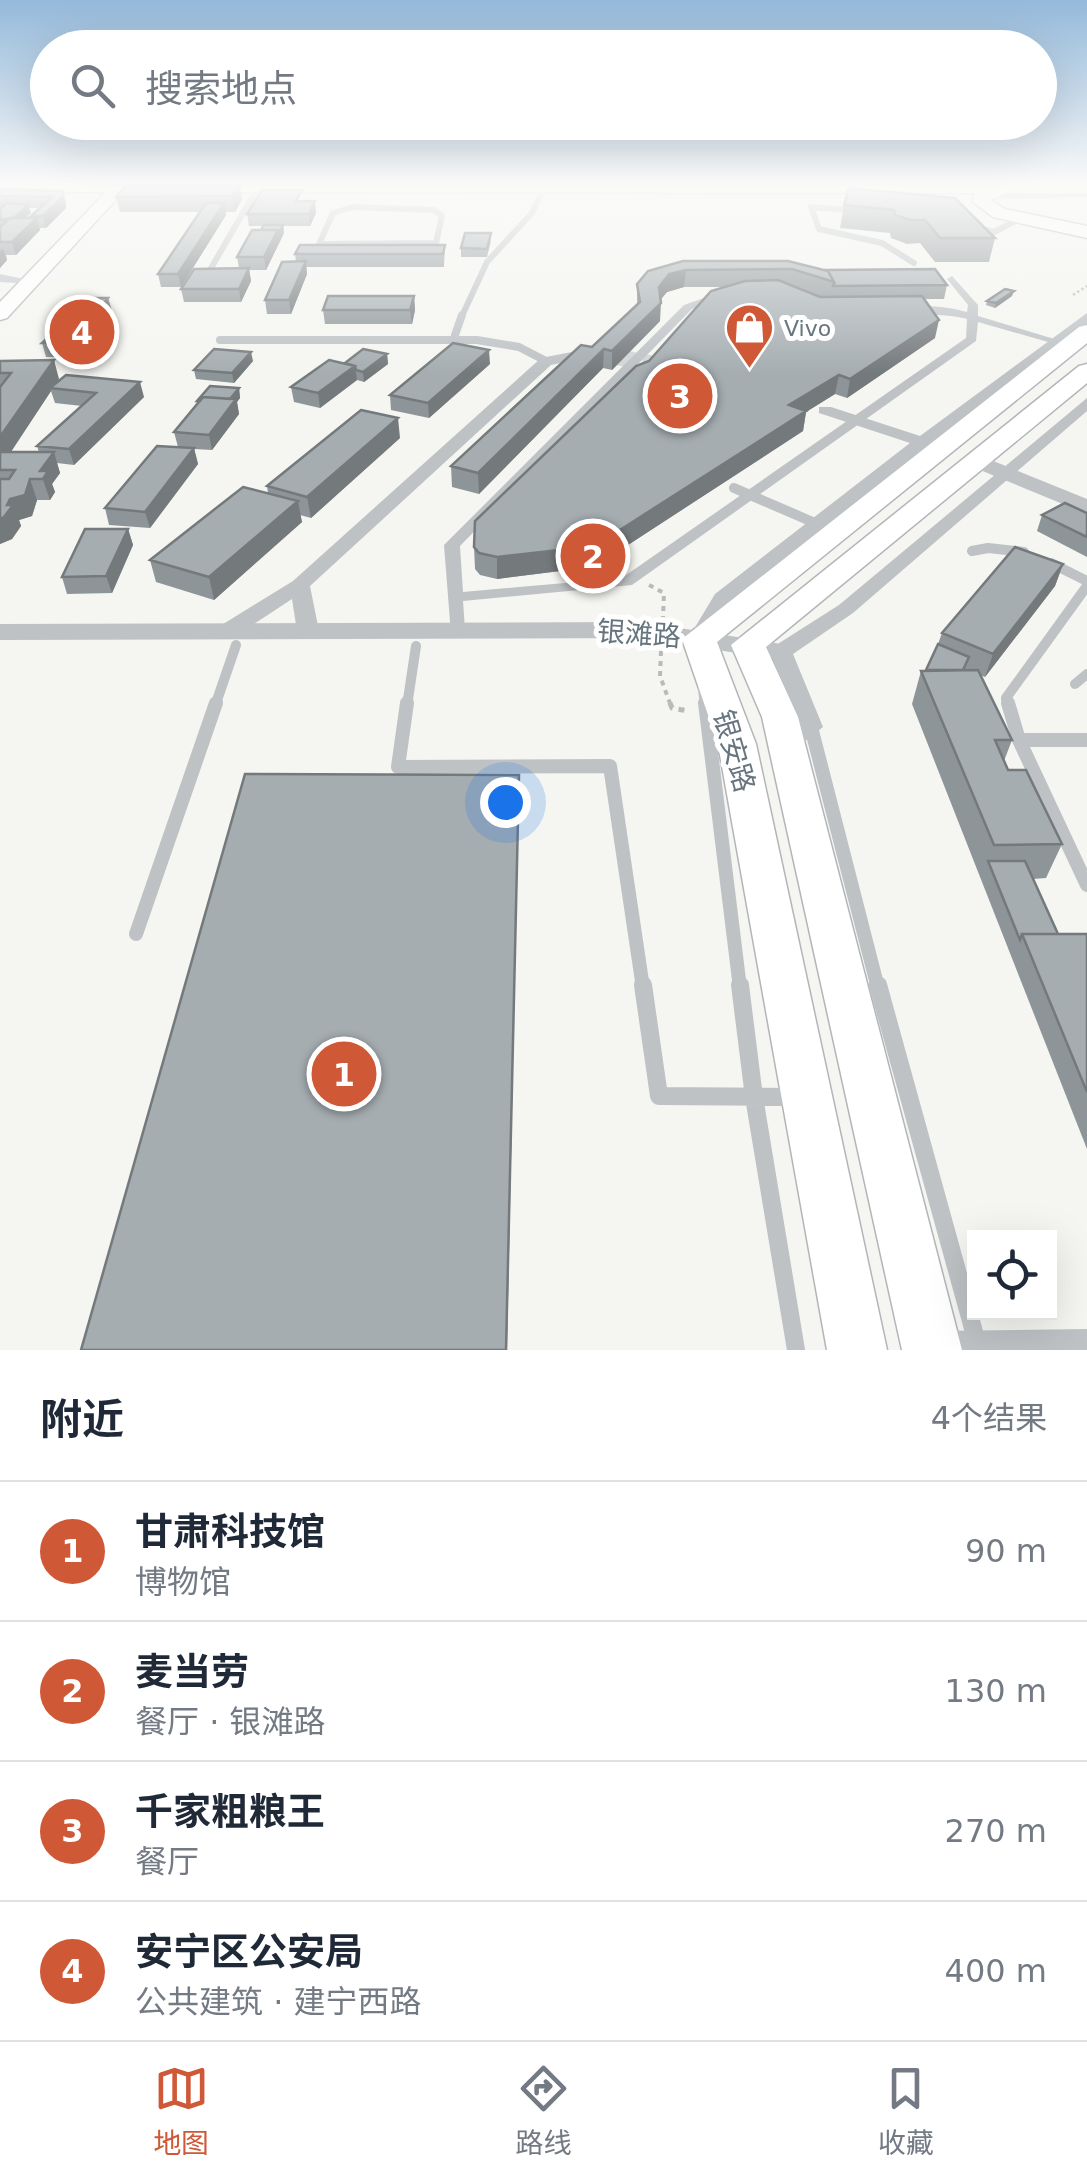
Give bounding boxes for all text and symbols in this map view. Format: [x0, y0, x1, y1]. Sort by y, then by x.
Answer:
search box [30, 30, 1057, 140]
icon: search [65, 58, 120, 113]
text: 搜索地点 [145, 67, 297, 111]
pin: 4 [49, 294, 114, 370]
shop icon: Vivo [723, 302, 775, 370]
place label: Vivo [784, 316, 831, 341]
pin: 3 [648, 358, 712, 434]
pin: 2 [560, 518, 626, 594]
street label: 银滩路 [596, 615, 682, 653]
street label: 银安路 [707, 706, 761, 796]
your location [480, 777, 531, 828]
pin: 1 [312, 1036, 376, 1112]
map controls [967, 1230, 1057, 1320]
button: locate [967, 1230, 1057, 1320]
text: 附近 [40, 1395, 124, 1444]
text: 4个结果 [931, 1399, 1047, 1437]
text: 甘肃科技馆 [135, 1510, 325, 1554]
text: 1 [61, 1532, 84, 1570]
text: 90 m [965, 1532, 1047, 1570]
text: 博物馆 [135, 1563, 231, 1601]
text: 麦当劳 [135, 1650, 249, 1694]
text: 2 [61, 1672, 84, 1710]
text: 130 m [945, 1672, 1047, 1710]
text: 餐厅 · 银滩路 [135, 1703, 326, 1741]
text: 千家粗粮王 [135, 1790, 325, 1834]
text: 3 [61, 1812, 84, 1850]
text: 270 m [945, 1812, 1047, 1850]
text: 餐厅 [135, 1843, 199, 1881]
text: 安宁区公安局 [135, 1930, 363, 1974]
text: 4 [61, 1952, 84, 1990]
text: 400 m [945, 1952, 1047, 1990]
text: 公共建筑 · 建宁西路 [135, 1983, 422, 2021]
tab: 地图 [153, 2061, 209, 2161]
tab: 路线 [515, 2061, 572, 2161]
tab: 收藏 [878, 2061, 934, 2161]

